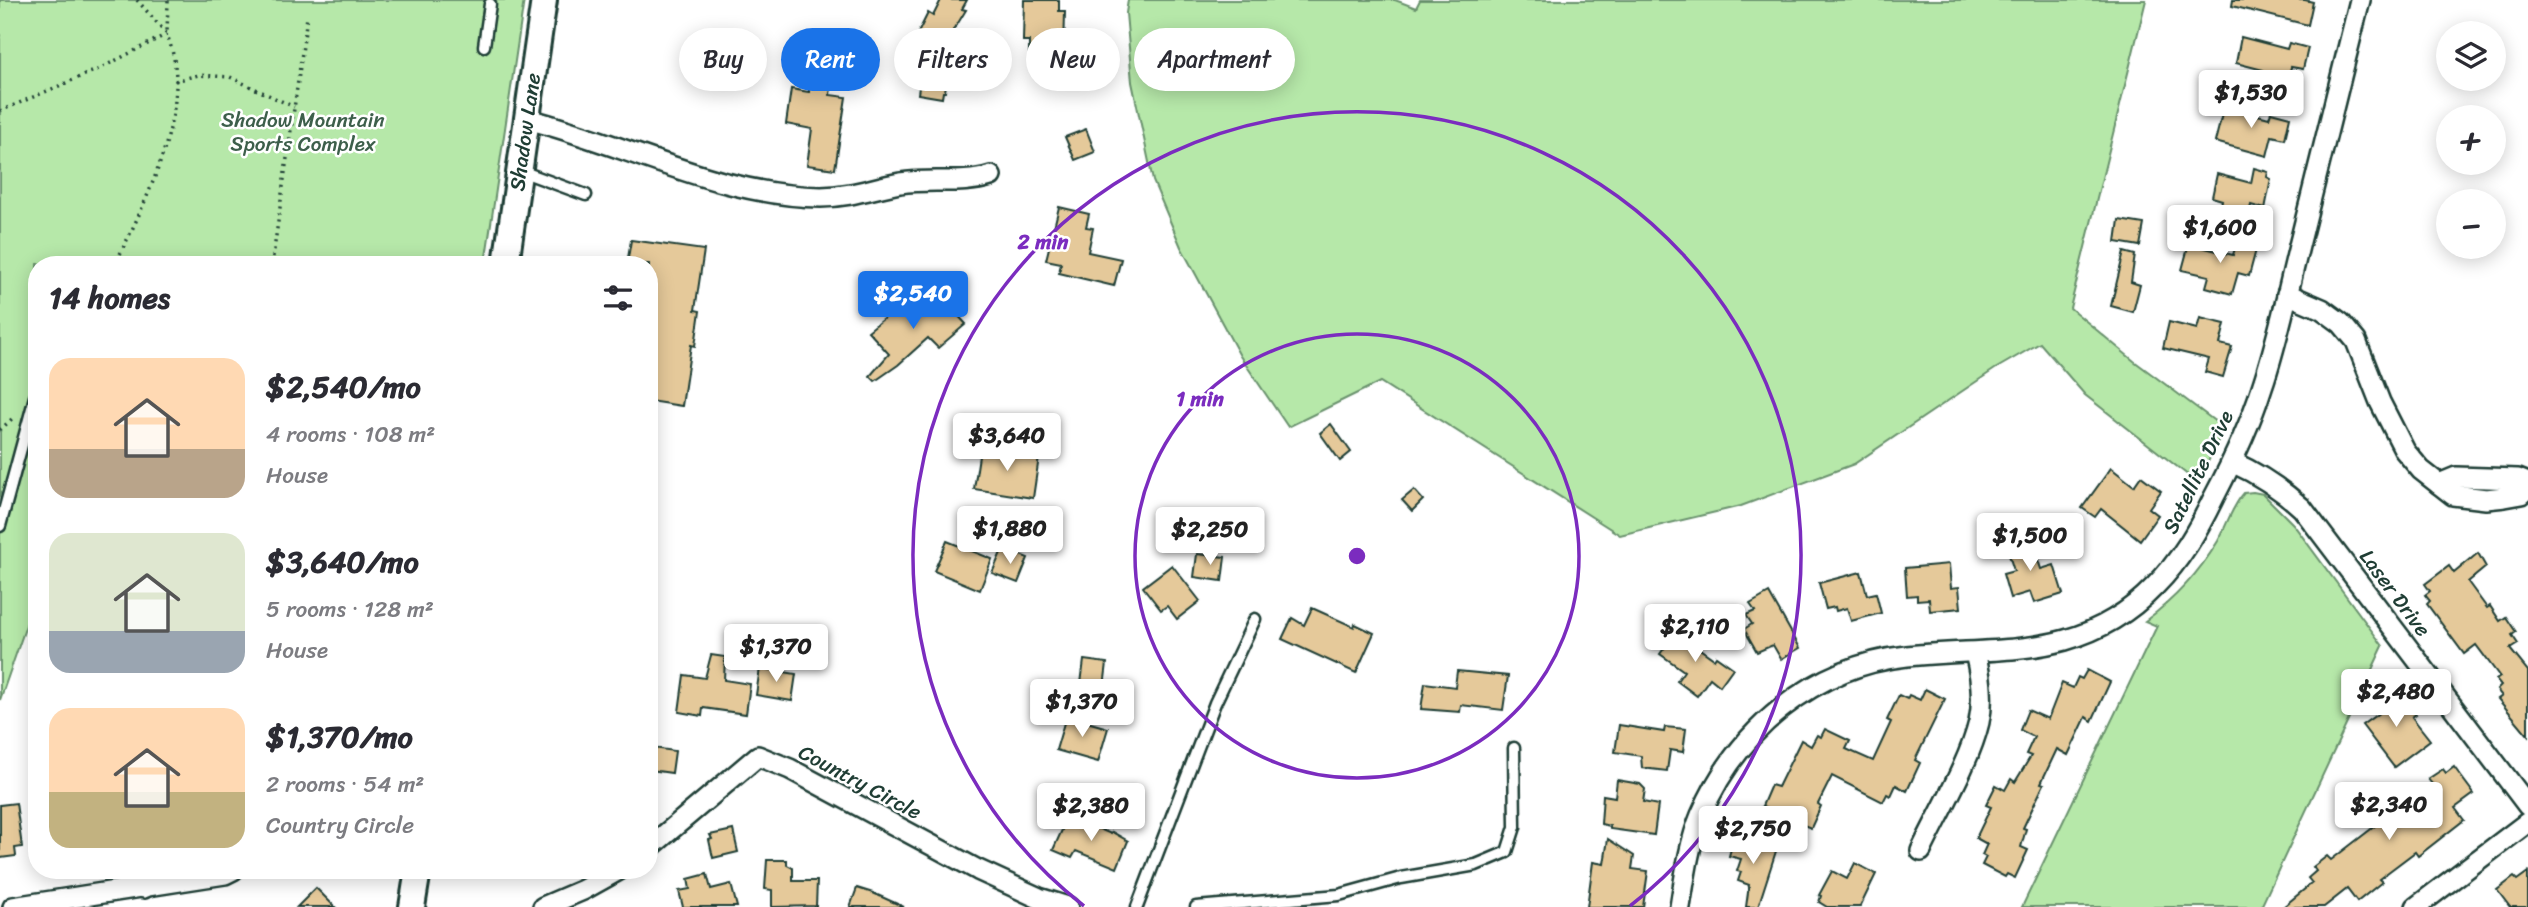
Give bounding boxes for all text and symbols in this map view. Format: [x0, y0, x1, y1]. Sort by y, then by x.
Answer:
map controls [2436, 21, 2506, 259]
button: layers [2436, 21, 2506, 91]
chip: Buy [679, 28, 767, 91]
chip: Rent [781, 28, 880, 91]
chip: Filters [894, 28, 1012, 91]
chip: New [1026, 28, 1120, 91]
chip: Apartment [1134, 28, 1295, 91]
street label: Shadow Lane [498, 70, 552, 193]
pin: $1,530 [2194, 71, 2308, 130]
text: $1,530 [2215, 72, 2287, 113]
park label: Shadow Mountain Sports Complex [221, 101, 385, 163]
button: + [2436, 105, 2506, 175]
button: − [2436, 189, 2506, 259]
pin: $1,600 [2163, 205, 2277, 265]
text: $1,600 [2183, 207, 2257, 248]
text: 2 min [1017, 223, 1069, 261]
text: 14 homes [49, 271, 170, 325]
pin: $2,540 [856, 272, 970, 331]
text: $2,540 [874, 273, 952, 314]
icon: filters [599, 279, 637, 317]
text: $2,540/mo [266, 360, 421, 414]
text: 1 min [1176, 380, 1225, 418]
icon: home [105, 386, 189, 470]
street label: Satellite Drive [2152, 404, 2244, 540]
text: 4 rooms · 108 m² [266, 414, 435, 455]
pin: $3,640 [950, 414, 1064, 473]
text: $3,640 [969, 415, 1045, 456]
text: House [266, 455, 328, 496]
pin: $1,880 [953, 506, 1067, 566]
text: $1,880 [973, 508, 1047, 549]
pin: $2,250 [1153, 508, 1267, 567]
text: $2,250 [1172, 509, 1248, 550]
pin: $1,500 [1973, 514, 2087, 573]
text: $1,500 [1993, 515, 2067, 556]
text: $3,640/mo [266, 535, 419, 589]
street label: Laser Drive [2349, 541, 2441, 645]
centre of rings [1345, 544, 1369, 568]
icon: home [105, 561, 189, 645]
text: 5 rooms · 128 m² [266, 589, 434, 630]
pin: $2,110 [1638, 604, 1752, 664]
text: $2,110 [1660, 606, 1730, 647]
pin: $1,370 [719, 624, 833, 684]
text: $1,370 [740, 626, 812, 667]
text: House [266, 630, 328, 671]
pin: $2,480 [2339, 670, 2453, 729]
text: $2,480 [2357, 671, 2435, 712]
pin: $1,370 [1025, 680, 1139, 739]
text: $1,370 [1046, 681, 1118, 722]
text: $1,370/mo [266, 710, 413, 764]
street label: Country Circle [791, 733, 929, 831]
icon: home [105, 736, 189, 820]
text: 2 rooms · 54 m² [266, 764, 424, 805]
pin: $2,340 [2332, 782, 2446, 842]
pin: $2,380 [1034, 784, 1148, 843]
text: $2,340 [2351, 784, 2427, 825]
text: $2,380 [1053, 785, 1129, 826]
text: Country Circle [266, 805, 414, 846]
pin: $2,750 [1696, 806, 1810, 866]
text: $2,750 [1715, 808, 1791, 849]

